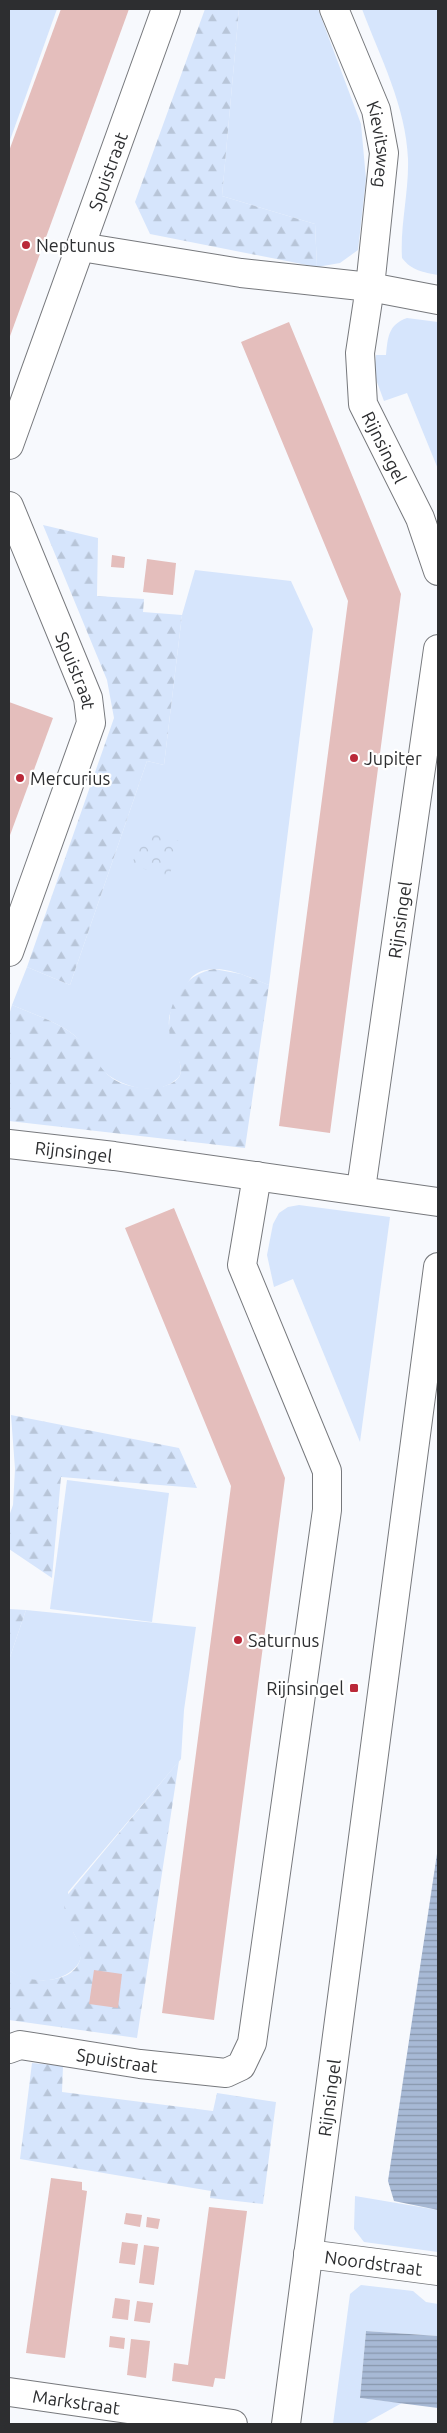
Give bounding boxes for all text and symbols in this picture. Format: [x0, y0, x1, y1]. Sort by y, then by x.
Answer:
street label: Kievitsweg [363, 98, 394, 189]
street label: Spuistraat [84, 129, 131, 213]
place label: Neptunus [36, 235, 115, 255]
marker: Neptunus [20, 239, 32, 251]
street label: Rijnsingel [358, 408, 411, 487]
street label: Spuistraat [52, 629, 99, 710]
place label: Jupiter [364, 748, 422, 768]
marker: Jupiter [348, 752, 360, 764]
place label: Mercurius [30, 768, 111, 788]
marker: Mercurius [14, 772, 26, 784]
street label: Rijnsingel [384, 880, 415, 960]
street label: Rijnsingel [34, 1137, 114, 1166]
place label: Saturnus [248, 1630, 319, 1650]
marker: Saturnus [232, 1634, 244, 1646]
place label: Rijnsingel [266, 1678, 344, 1698]
marker: Rijnsingel [348, 1682, 360, 1694]
street label: Spuistraat [75, 2044, 159, 2076]
street label: Rijnsingel [314, 2058, 344, 2138]
street label: Noordstraat [323, 2246, 424, 2279]
street label: Markstraat [31, 2385, 121, 2418]

